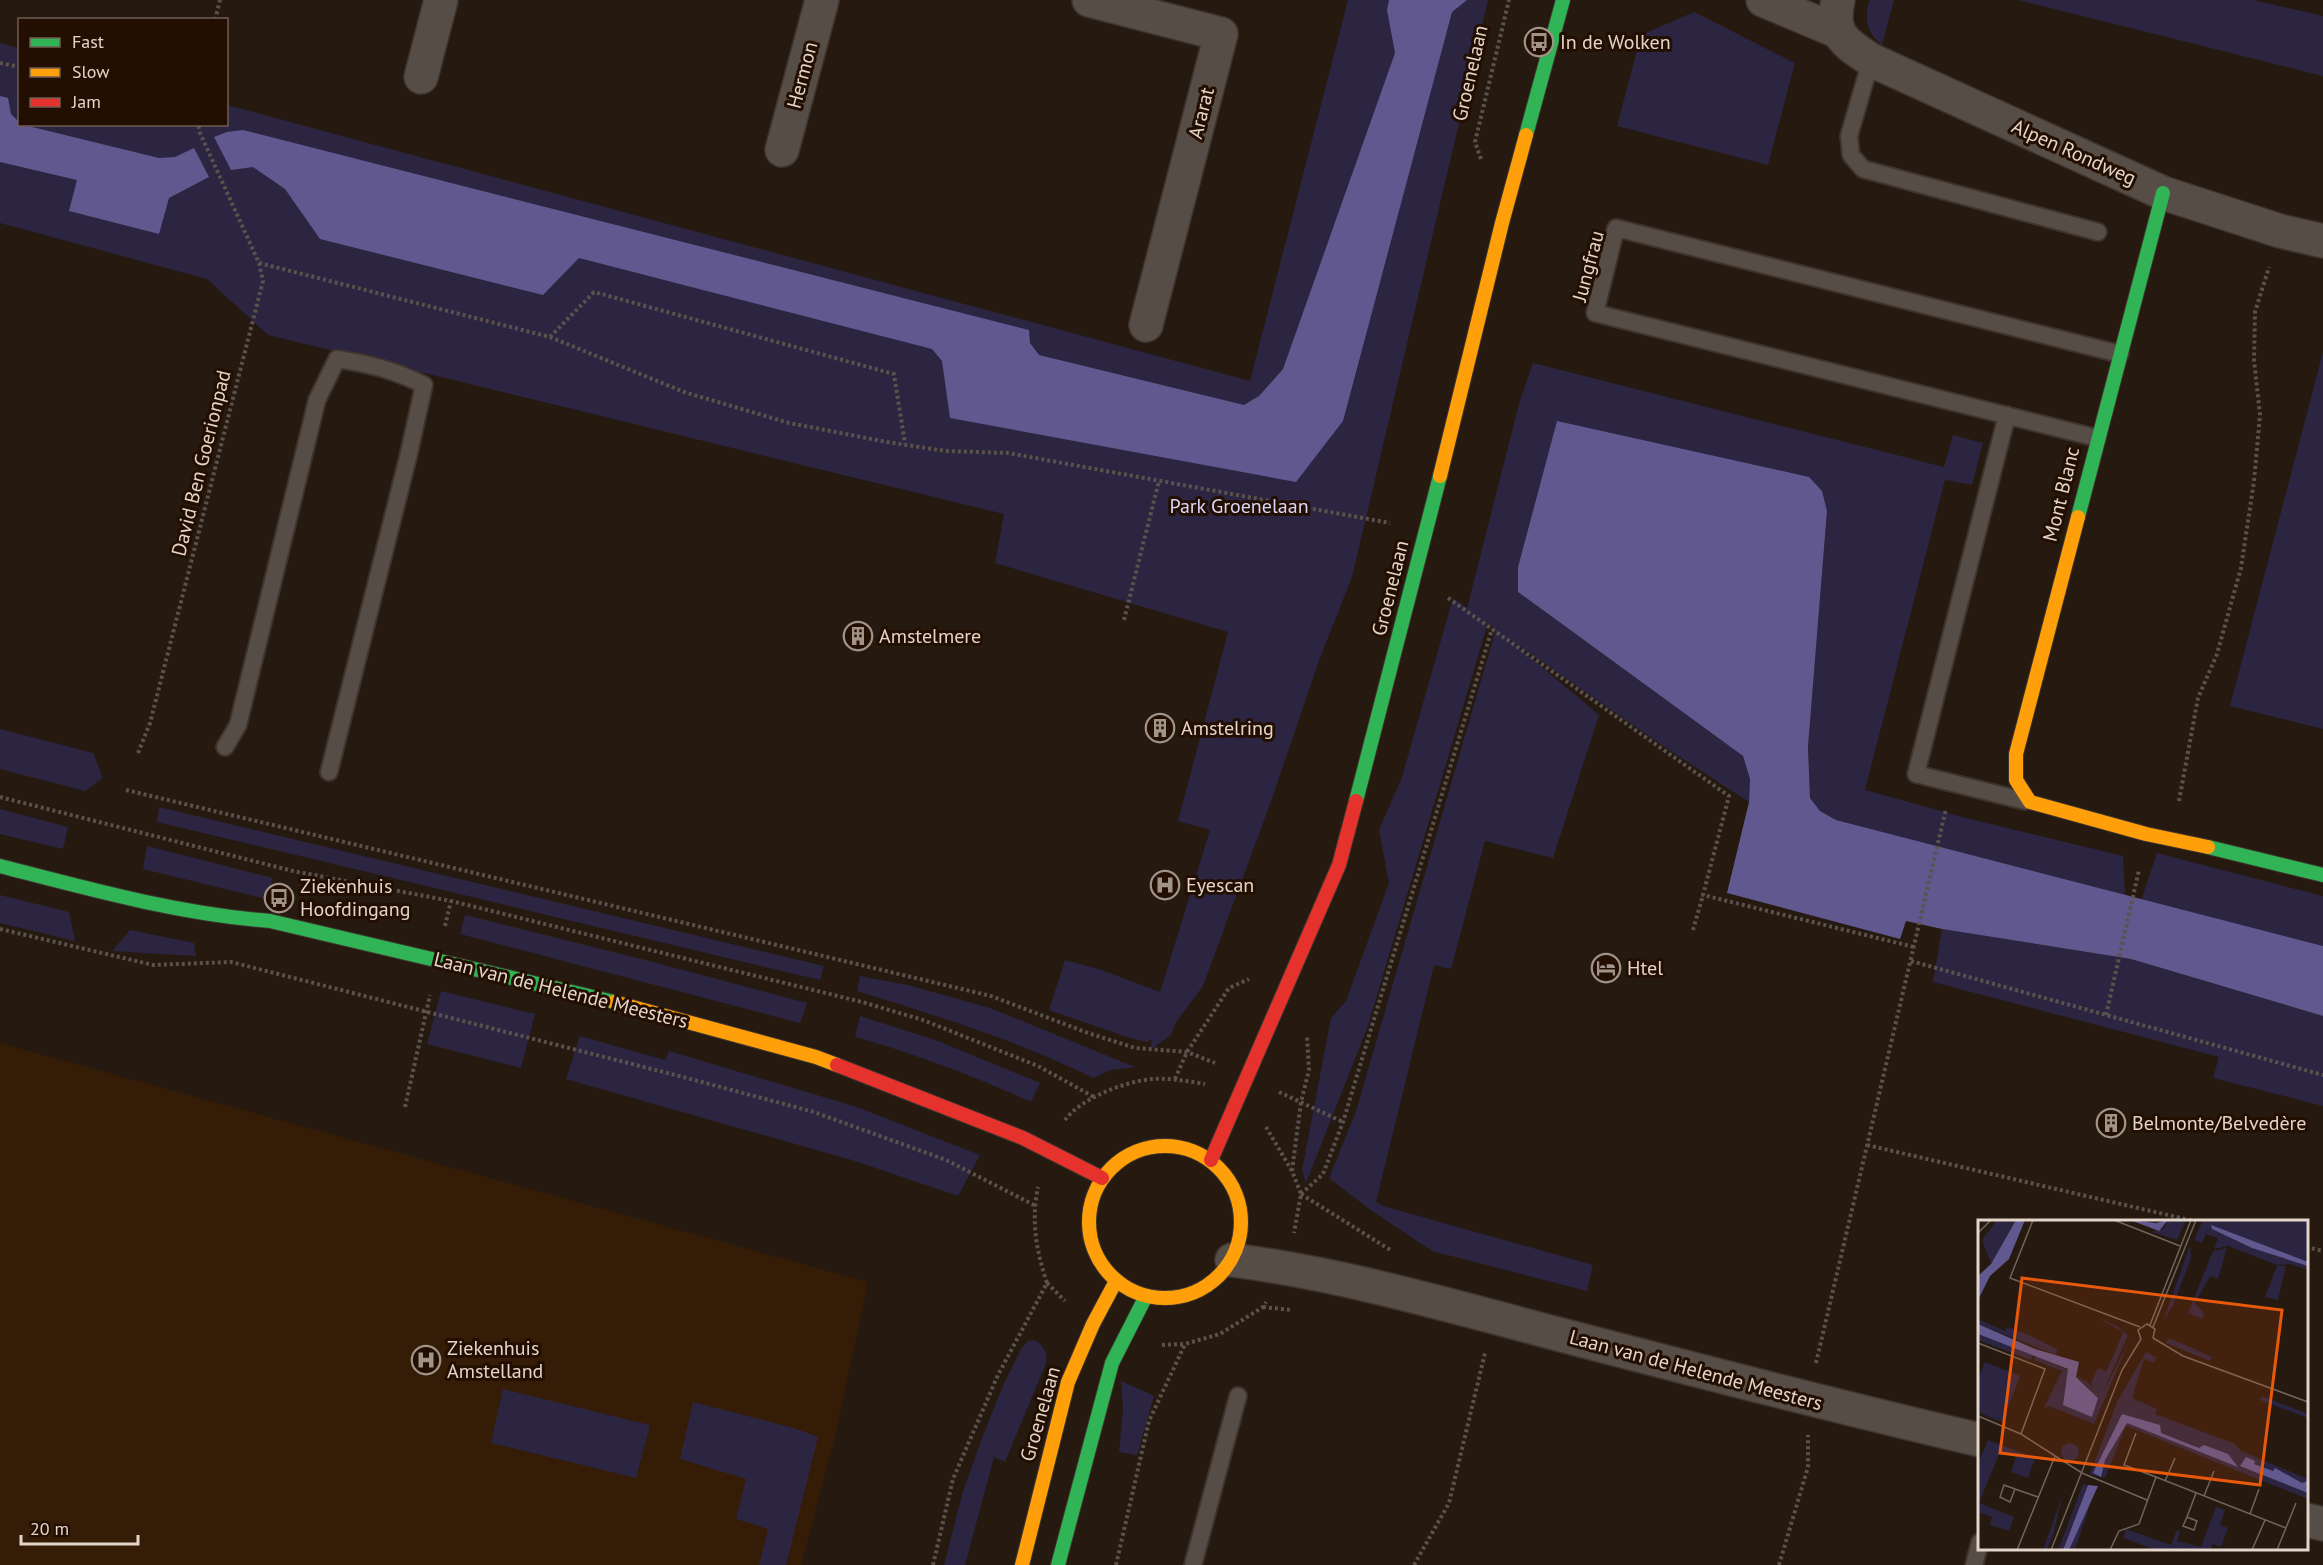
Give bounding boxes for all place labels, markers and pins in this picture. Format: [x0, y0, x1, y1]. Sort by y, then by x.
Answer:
bus stop icon: In de Wolken [1523, 26, 1555, 58]
place label: In de Wolken [1560, 29, 1671, 55]
building icon: Amstelmere [842, 620, 874, 652]
place label: Amstelmere [879, 623, 981, 649]
building icon: Amstelring [1144, 712, 1176, 744]
place label: Amstelring [1181, 715, 1274, 741]
hospital icon: Eyescan [1149, 869, 1181, 901]
place label: Eyescan [1186, 872, 1254, 898]
place label: Ziekenhuis Hoofdingang [300, 873, 410, 922]
bus stop icon: Ziekenhuis Hoofdingang [263, 882, 295, 914]
hotel icon: Htel [1590, 952, 1622, 984]
place label: Htel [1627, 955, 1663, 981]
building icon: Belmonte/Belvedère [2095, 1107, 2127, 1139]
place label: Belmonte/Belvedère [2132, 1110, 2307, 1136]
place label: Ziekenhuis Amstelland [447, 1335, 543, 1384]
hospital icon: Ziekenhuis Amstelland [410, 1344, 442, 1376]

